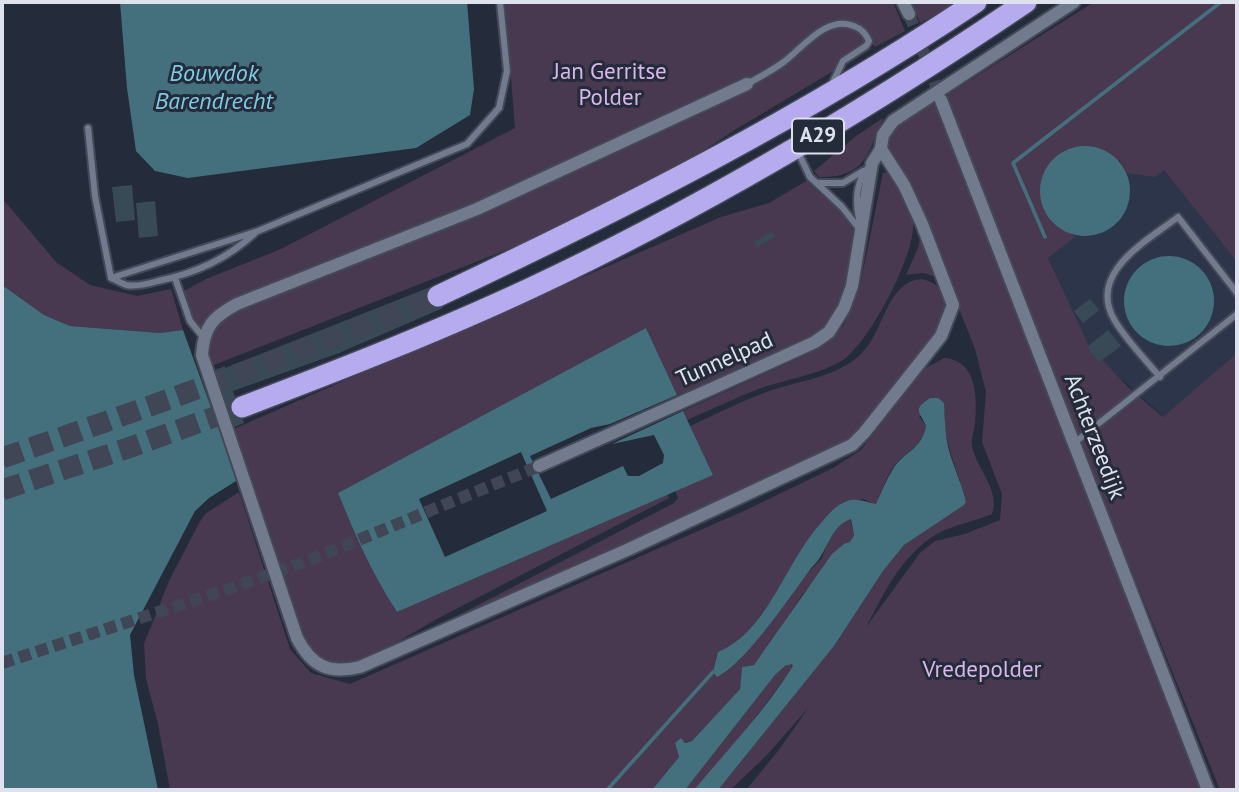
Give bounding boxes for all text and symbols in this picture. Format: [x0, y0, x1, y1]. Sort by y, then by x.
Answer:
park label: Jan Gerritse Polder [553, 58, 667, 112]
water label: Bouwdok Barendrecht [155, 60, 273, 116]
road number: A29 [792, 118, 844, 154]
street label: Tunnelpad [673, 327, 777, 393]
street label: Achterzeedijk [1057, 370, 1131, 504]
park label: Vredepolder [923, 656, 1041, 684]

